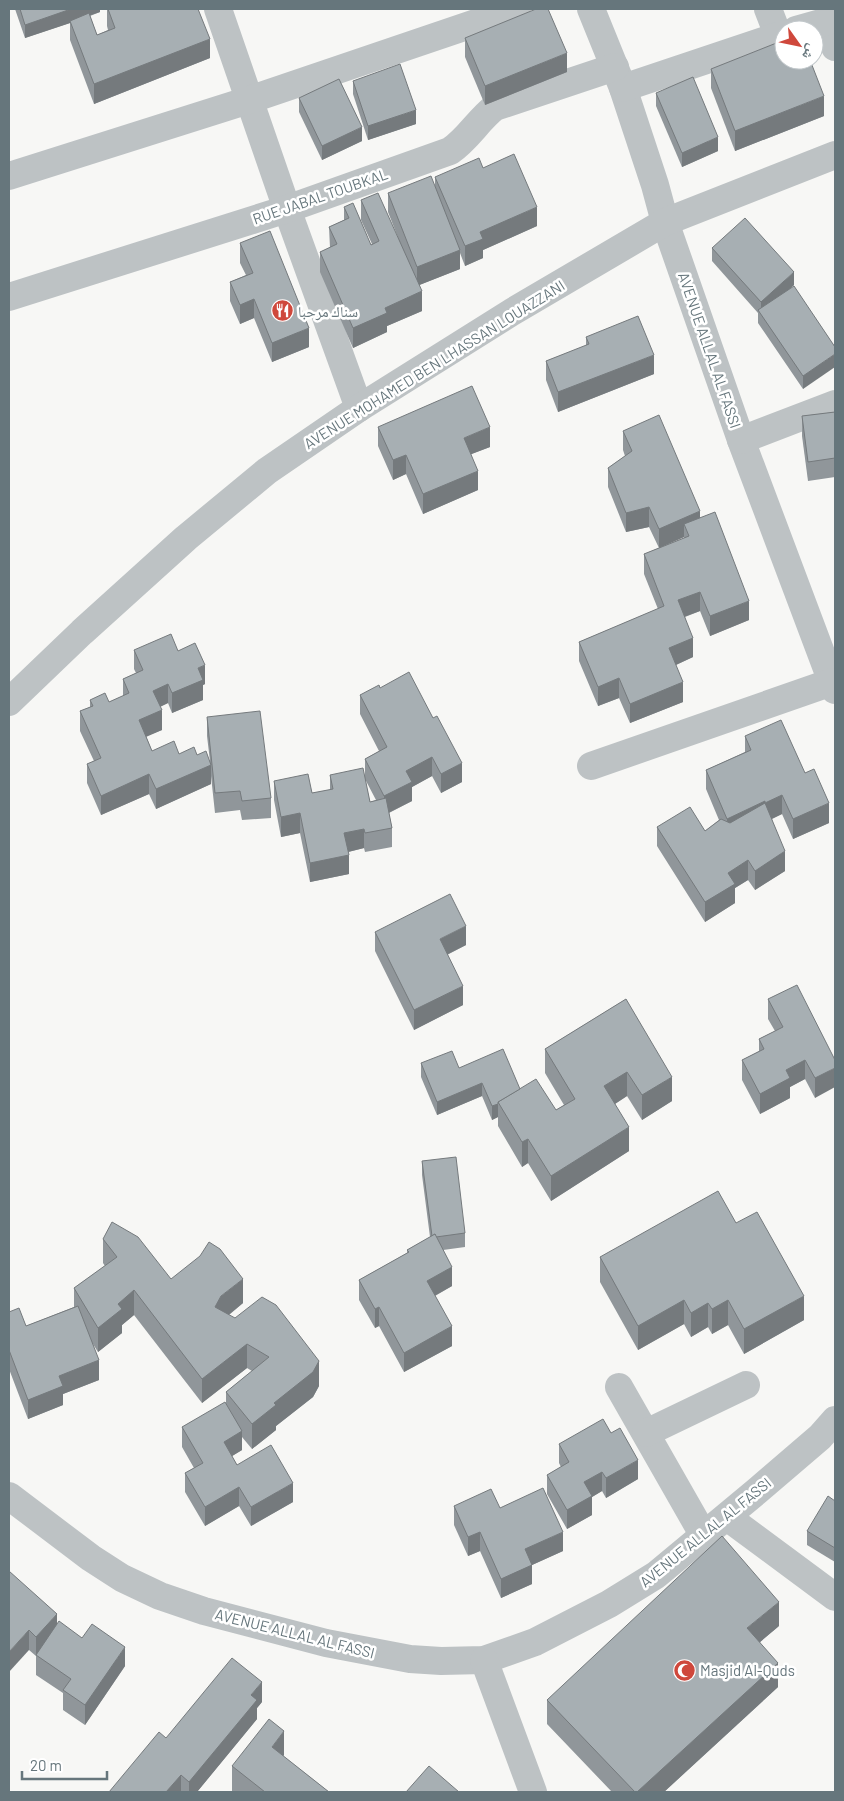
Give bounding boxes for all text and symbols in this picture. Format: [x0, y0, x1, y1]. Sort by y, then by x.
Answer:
north arrow [774, 20, 824, 70]
text: ش [798, 41, 821, 63]
street label: RUE JABAL TOUBKAL [250, 164, 390, 228]
street label: AVENUE ALLAL AL FASSI [675, 270, 745, 430]
street label: AVENUE MOHAMED BEN LHASSAN LOUAZZANI [300, 276, 568, 452]
restaurant icon: سناك مرحبا [270, 299, 294, 323]
place label: سناك مرحبا [298, 302, 358, 321]
street label: AVENUE ALLAL AL FASSI [636, 1473, 774, 1591]
street label: AVENUE ALLAL AL FASSI [213, 1604, 377, 1662]
mosque icon: Masjid Al-Quds [672, 1658, 696, 1682]
place label: Masjid Al-Quds [700, 1661, 795, 1679]
scale bar [22, 1748, 108, 1780]
text: 20 m [30, 1756, 62, 1774]

